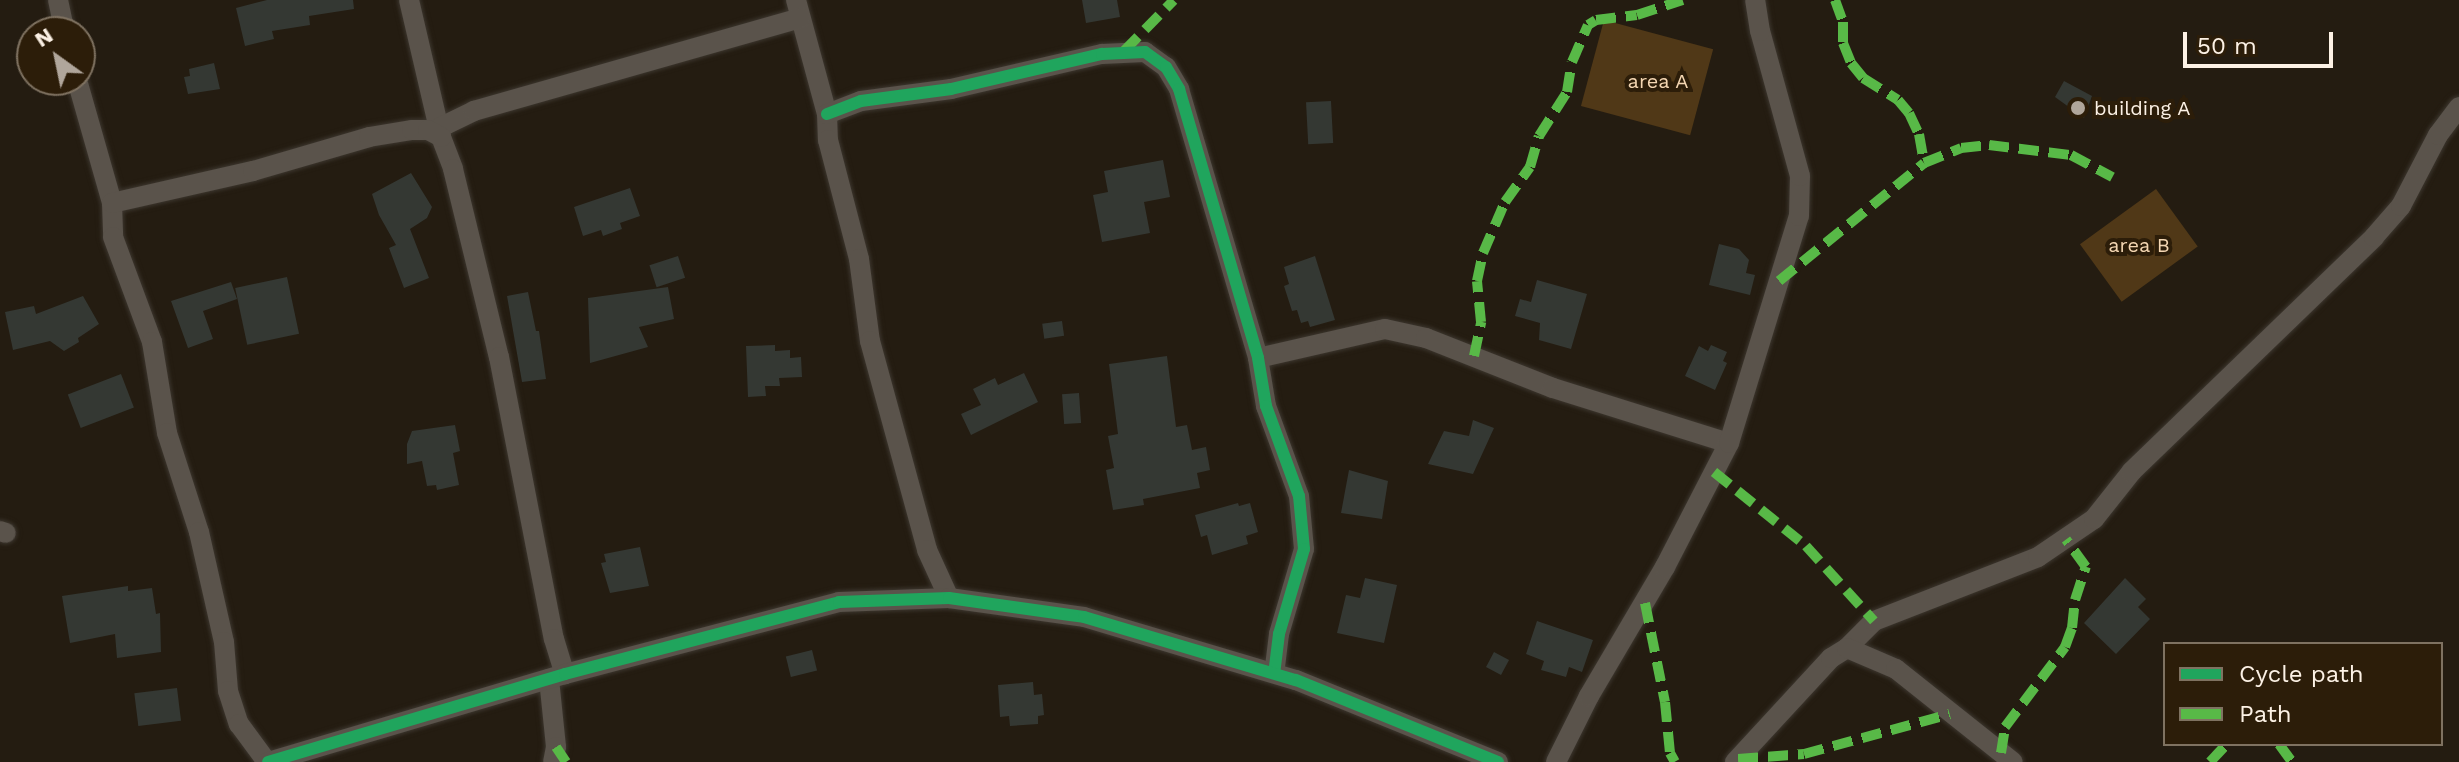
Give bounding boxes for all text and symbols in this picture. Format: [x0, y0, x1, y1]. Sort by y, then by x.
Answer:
north arrow [16, 16, 96, 96]
scale bar [2187, 16, 2337, 66]
text: N [30, 22, 57, 52]
text: 50 m [2197, 32, 2257, 60]
park label: area A [1627, 69, 1689, 93]
place label: building A [2094, 96, 2191, 120]
marker: building A [2069, 99, 2087, 117]
park label: area B [2108, 233, 2170, 257]
legend [2163, 642, 2443, 746]
text: Cycle path [2239, 660, 2364, 688]
text: Path [2239, 700, 2292, 728]

